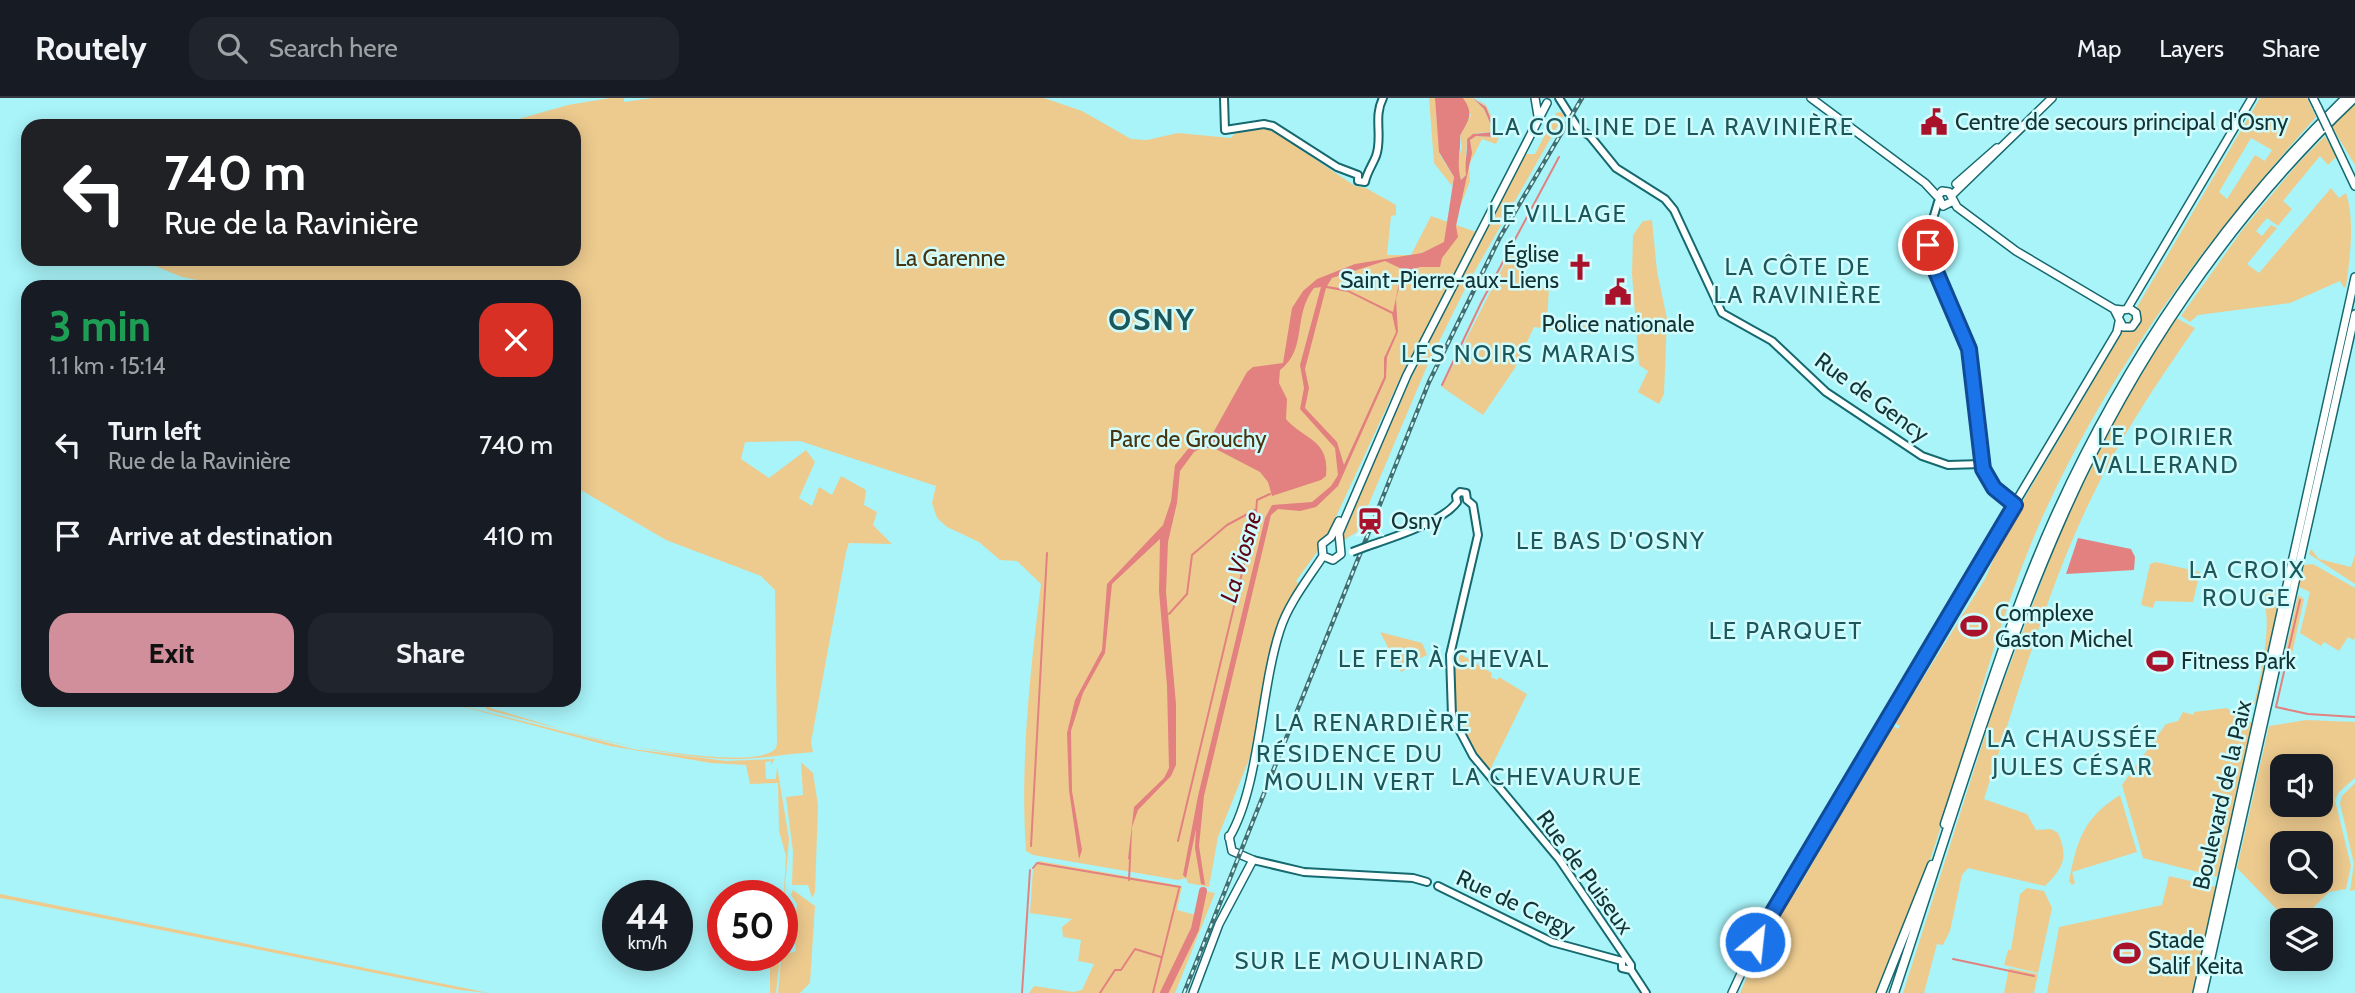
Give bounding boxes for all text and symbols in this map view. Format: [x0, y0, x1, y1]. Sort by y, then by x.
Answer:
search box [189, 17, 679, 80]
text: Routely [35, 28, 147, 68]
icon: search [213, 29, 251, 67]
text: Search here [269, 32, 398, 64]
text: Map [2077, 34, 2121, 63]
text: Layers [2159, 34, 2224, 63]
text: Share [2262, 34, 2320, 63]
public building icon: Centre de secours principal d'Osny [1919, 107, 1949, 137]
place label: Centre de secours principal d'Osny [1955, 108, 2289, 136]
district label: LA COLLINE DE LA RAVINIÈRE [1491, 112, 1855, 141]
text: 740 m [164, 143, 306, 202]
icon: left [49, 147, 140, 238]
district label: LE VILLAGE [1488, 199, 1628, 228]
text: Rue de la Ravinière [164, 203, 418, 242]
pin [1898, 215, 1958, 275]
icon: arrive [1909, 226, 1947, 264]
place label: Église Saint-Pierre-aux-Liens [1340, 239, 1559, 294]
park label: La Garenne [895, 244, 1005, 272]
church icon: Église Saint-Pierre-aux-Liens [1565, 252, 1595, 282]
district label: LA CÔTE DE LA RAVINIÈRE [1713, 252, 1883, 309]
public building icon: Police nationale [1603, 277, 1633, 307]
text: 3 min [49, 300, 151, 352]
district label: OSNY [1108, 301, 1196, 338]
button: close [479, 303, 553, 377]
place label: Police nationale [1542, 310, 1695, 338]
district label: LES NOIRS MARAIS [1401, 339, 1637, 368]
street label: Rue de Gency [1809, 346, 1935, 448]
text: 1.1 km · 15:14 [49, 352, 165, 380]
text: Turn left [108, 415, 201, 447]
district label: LE POIRIER VALLERAND [2092, 422, 2240, 479]
park label: Parc de Grouchy [1109, 425, 1267, 453]
icon: left [49, 426, 87, 464]
text: 740 m [479, 429, 553, 461]
text: Rue de la Ravinière [108, 447, 291, 475]
station icon: Osny [1355, 506, 1385, 536]
place label: Osny [1391, 507, 1443, 535]
water label: La Viosne [1214, 508, 1267, 606]
icon: arrive [49, 517, 87, 555]
text: Arrive at destination [108, 520, 333, 552]
text: 410 m [483, 520, 553, 552]
district label: LE BAS D'OSNY [1516, 526, 1706, 555]
district label: LA CROIX ROUGE [2189, 555, 2305, 612]
place label: Complexe Gaston Michel [1995, 599, 2133, 653]
sports icon: Complexe Gaston Michel [1959, 611, 1989, 641]
button: Exit [49, 613, 294, 693]
button: Share [308, 613, 553, 693]
district label: LE PARQUET [1709, 616, 1863, 645]
district label: LE FER À CHEVAL [1338, 644, 1550, 673]
sports icon: Fitness Park [2145, 646, 2175, 676]
place label: Fitness Park [2181, 647, 2296, 675]
street label: Boulevard de la Paix [2187, 697, 2257, 892]
district label: LA RENARDIÈRE [1275, 708, 1471, 737]
district label: LA CHAUSSÉE JULES CÉSAR [1987, 724, 2159, 781]
district label: RÉSIDENCE DU MOULIN VERT [1256, 739, 1444, 796]
map controls [2270, 754, 2333, 971]
button: sound [2270, 754, 2333, 817]
district label: LA CHEVAURUE [1451, 762, 1643, 791]
street label: Rue de Puiseux [1531, 805, 1639, 940]
button: search [2270, 831, 2333, 894]
street label: Rue de Cergy [1452, 863, 1580, 943]
speed limit sign: 50 [707, 880, 798, 971]
text: 44 [626, 895, 669, 938]
position arrow [1718, 905, 1792, 979]
button: layers [2270, 908, 2333, 971]
place label: Stade Salif Keita [2148, 926, 2243, 980]
text: km/h [628, 932, 667, 954]
sports icon: Stade Salif Keita [2112, 938, 2142, 968]
district label: SUR LE MOULINARD [1235, 946, 1485, 975]

